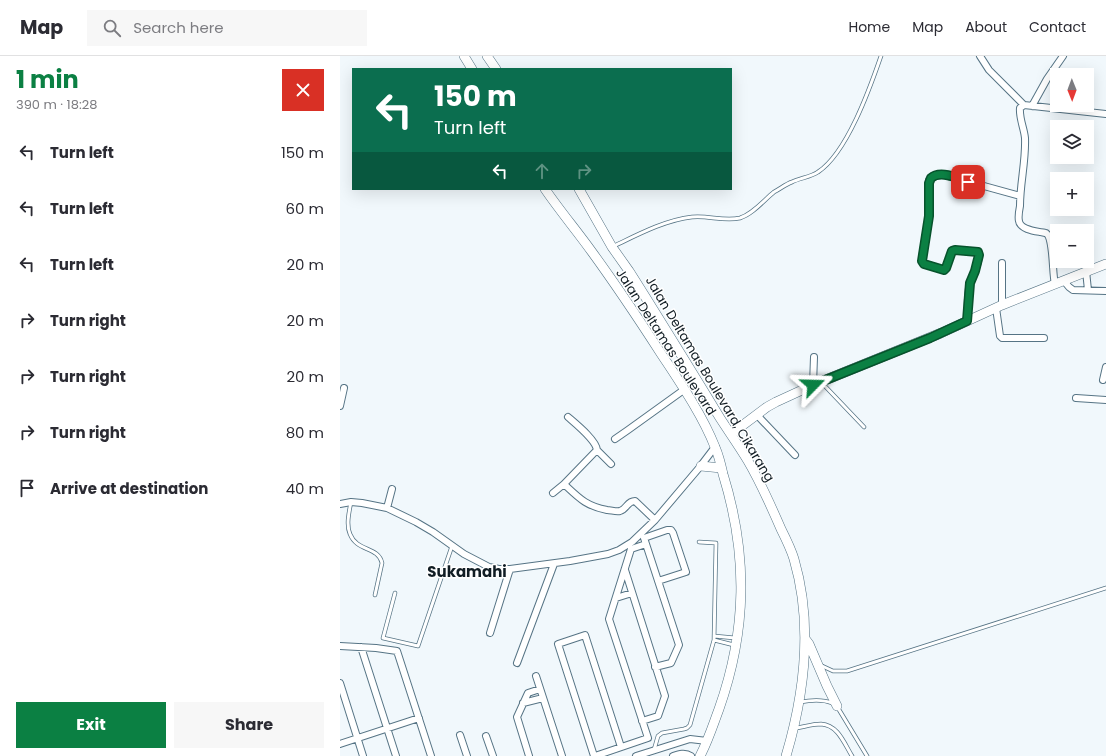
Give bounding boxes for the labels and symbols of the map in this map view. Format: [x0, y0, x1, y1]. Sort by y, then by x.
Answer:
north arrow [1050, 68, 1094, 112]
pin [951, 165, 985, 199]
street label: Jalan Deltamas Boulevard [611, 265, 721, 419]
street label: Jalan Deltamas Boulevard, Cikarang [641, 273, 779, 485]
position arrow [792, 364, 834, 406]
district label: Sukamahi [427, 561, 507, 582]

